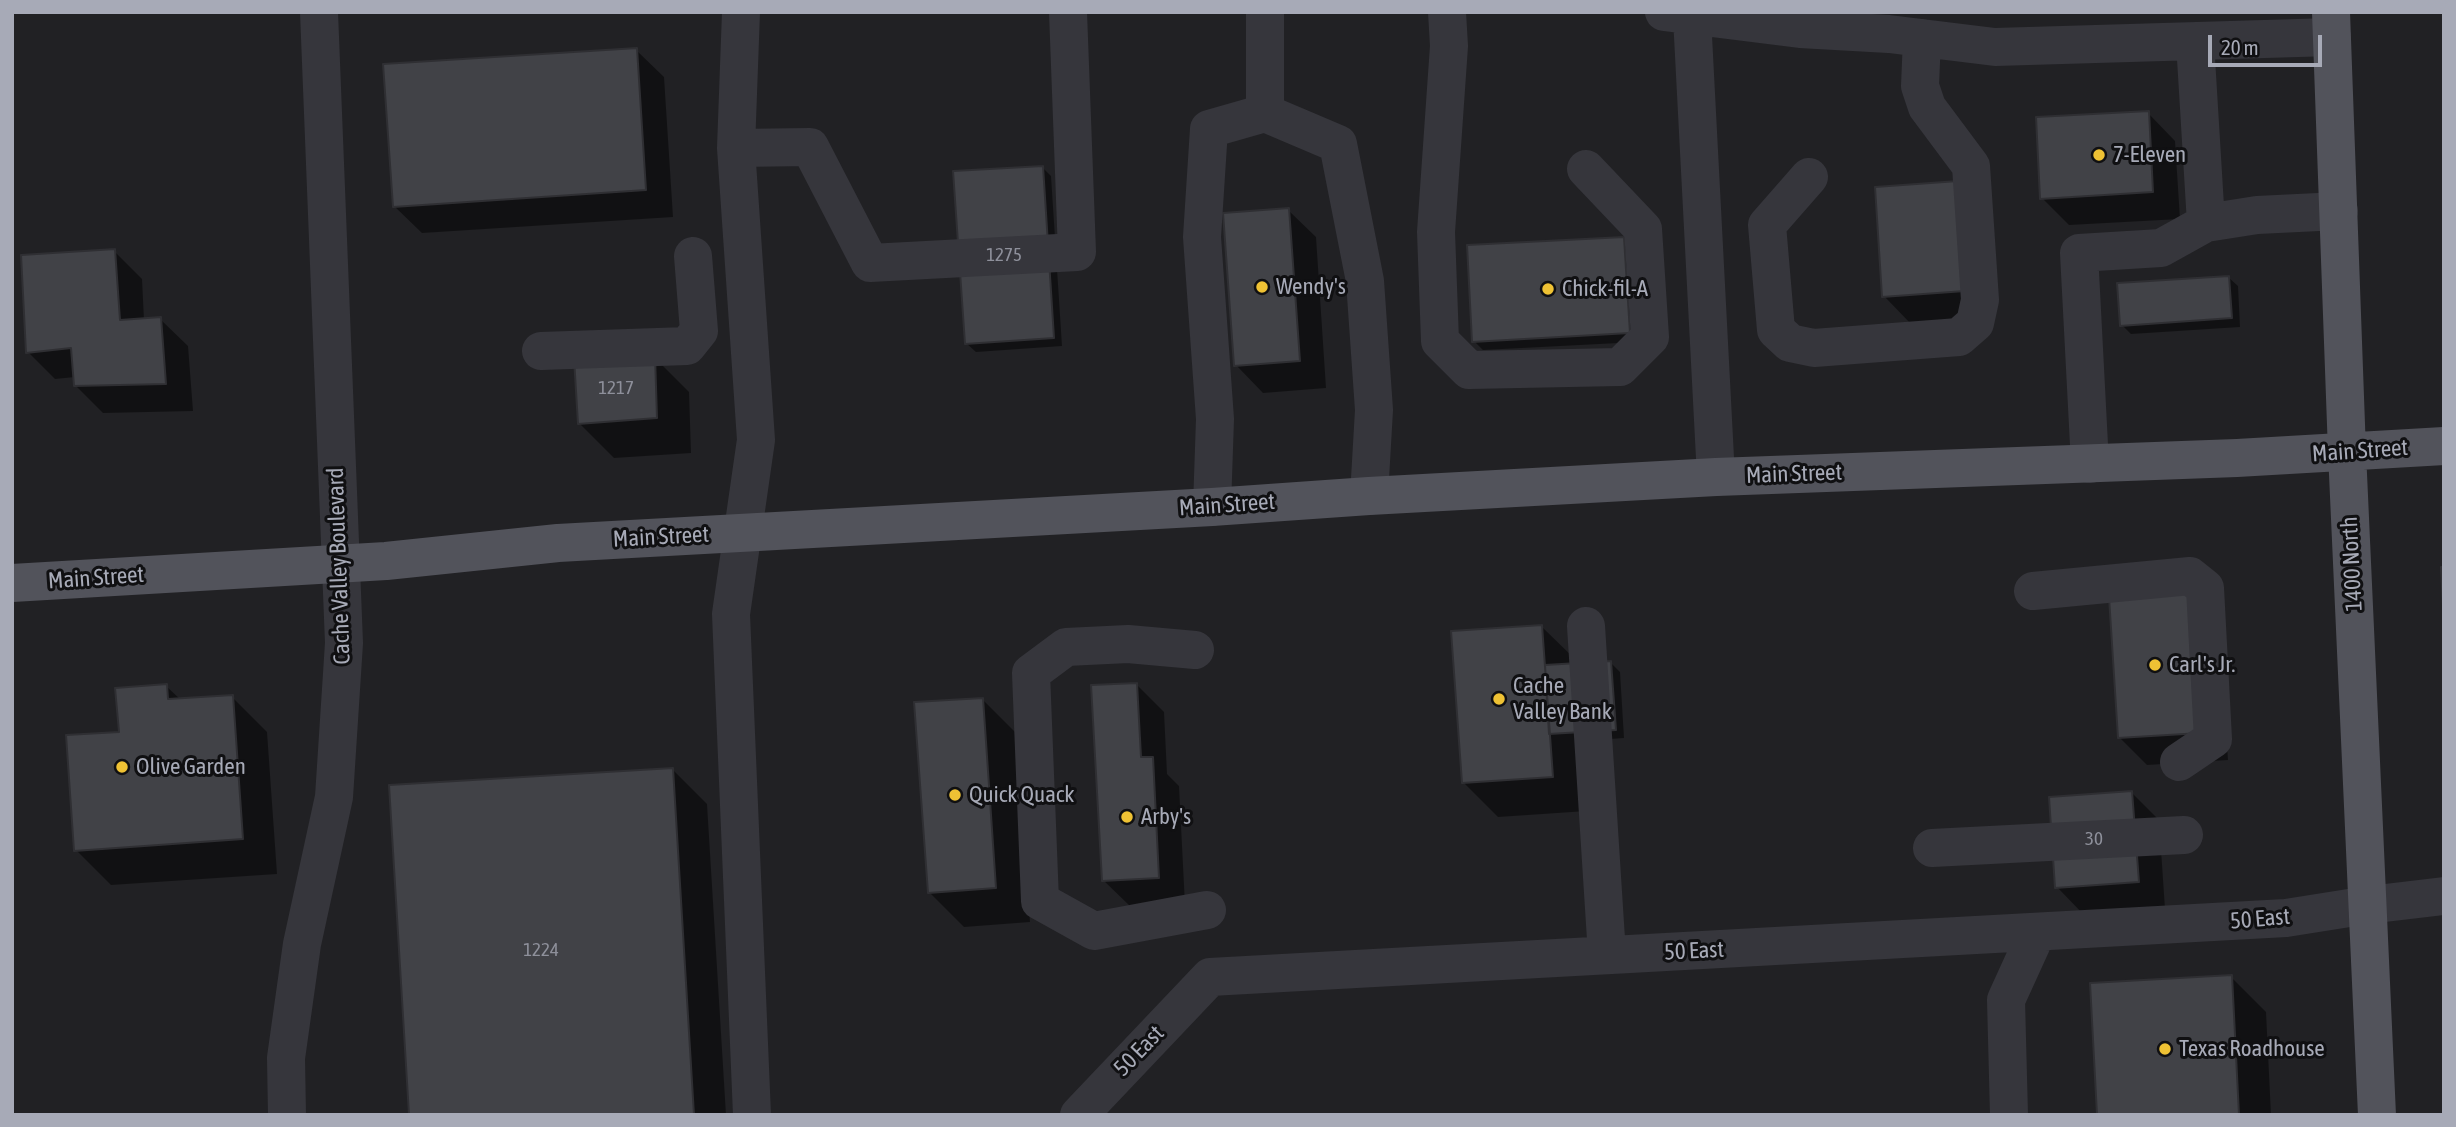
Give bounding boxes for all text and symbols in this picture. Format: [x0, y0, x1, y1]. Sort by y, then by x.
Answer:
scale bar [2211, 21, 2325, 65]
text: 20 m [2221, 35, 2259, 59]
place label: 7-Eleven [2113, 141, 2186, 169]
marker: 7-Eleven [2091, 147, 2107, 163]
house number: 1275 [986, 244, 1022, 266]
place label: Wendy's [1276, 273, 1346, 301]
place label: Chick-fil-A [1562, 275, 1648, 303]
marker: Wendy's [1254, 279, 1270, 295]
marker: Chick-fil-A [1540, 281, 1556, 297]
house number: 1217 [598, 377, 634, 399]
street label: Main Street [2311, 434, 2409, 468]
street label: Main Street [1745, 459, 1843, 489]
street label: Cache Valley Boulevard [322, 467, 356, 665]
street label: Main Street [1178, 488, 1276, 522]
street label: 1400 North [2336, 516, 2368, 612]
street label: Main Street [612, 521, 710, 553]
street label: Main Street [47, 561, 145, 595]
place label: Carl's Jr. [2169, 651, 2235, 679]
marker: Carl's Jr. [2147, 657, 2163, 673]
place label: Cache Valley Bank [1513, 672, 1612, 726]
marker: Cache Valley Bank [1491, 691, 1507, 707]
place label: Olive Garden [136, 753, 246, 781]
marker: Olive Garden [114, 759, 130, 775]
place label: Quick Quack [969, 781, 1074, 809]
marker: Quick Quack [947, 787, 963, 803]
place label: Arby's [1141, 803, 1191, 831]
marker: Arby's [1119, 809, 1135, 825]
house number: 30 [2085, 828, 2103, 850]
street label: 50 East [2229, 903, 2291, 935]
street label: 50 East [1663, 936, 1725, 966]
house number: 1224 [523, 939, 559, 961]
street label: 50 East [1108, 1020, 1170, 1082]
place label: Texas Roadhouse [2179, 1035, 2325, 1063]
marker: Texas Roadhouse [2157, 1041, 2173, 1057]

